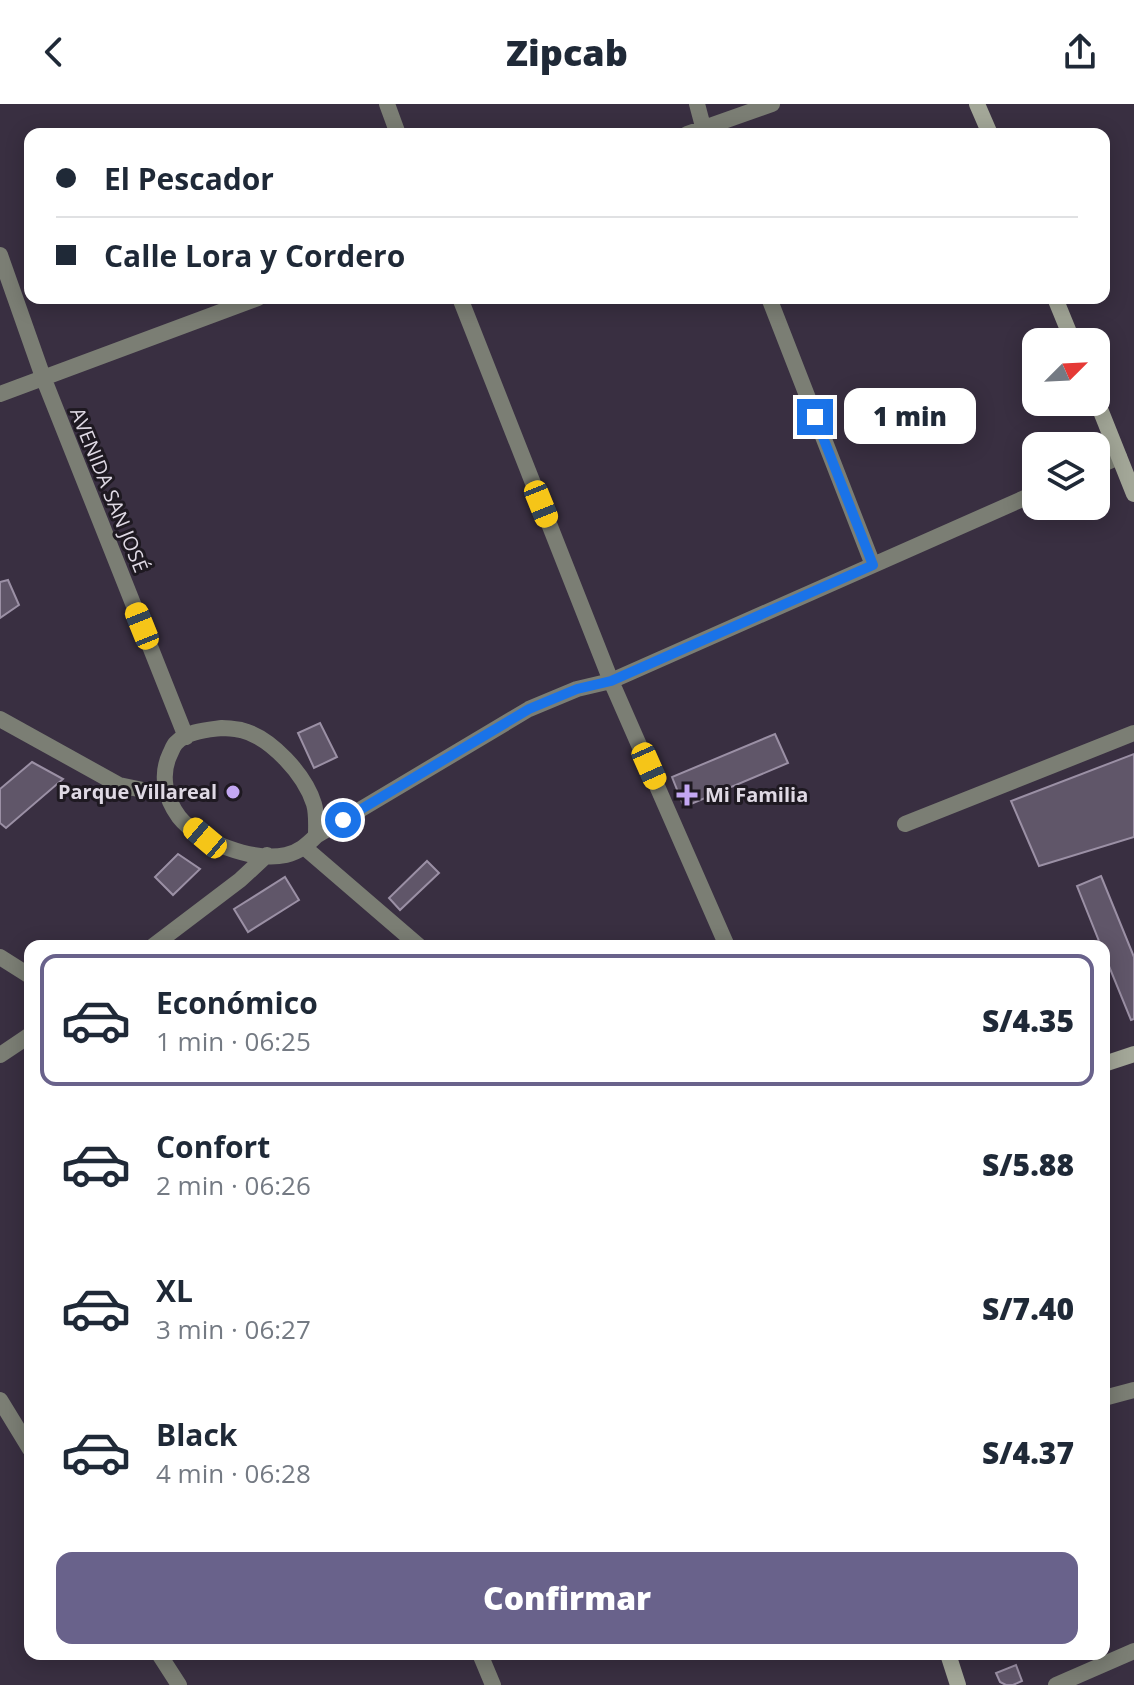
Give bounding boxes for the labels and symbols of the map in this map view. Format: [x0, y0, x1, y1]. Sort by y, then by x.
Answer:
north arrow [1022, 328, 1110, 416]
callout: 1 min [843, 389, 975, 445]
route end [797, 399, 833, 435]
street label: AVENIDA SAN JOSÉ [64, 403, 155, 576]
car [521, 477, 561, 531]
car [122, 599, 162, 653]
car [628, 739, 670, 793]
place label: Parque Villareal [58, 778, 217, 805]
place label: Mi Familia [705, 781, 808, 808]
marker: Parque Villareal [224, 783, 242, 801]
marker: Mi Familia [676, 784, 698, 806]
route start [325, 802, 361, 838]
car [179, 813, 231, 863]

